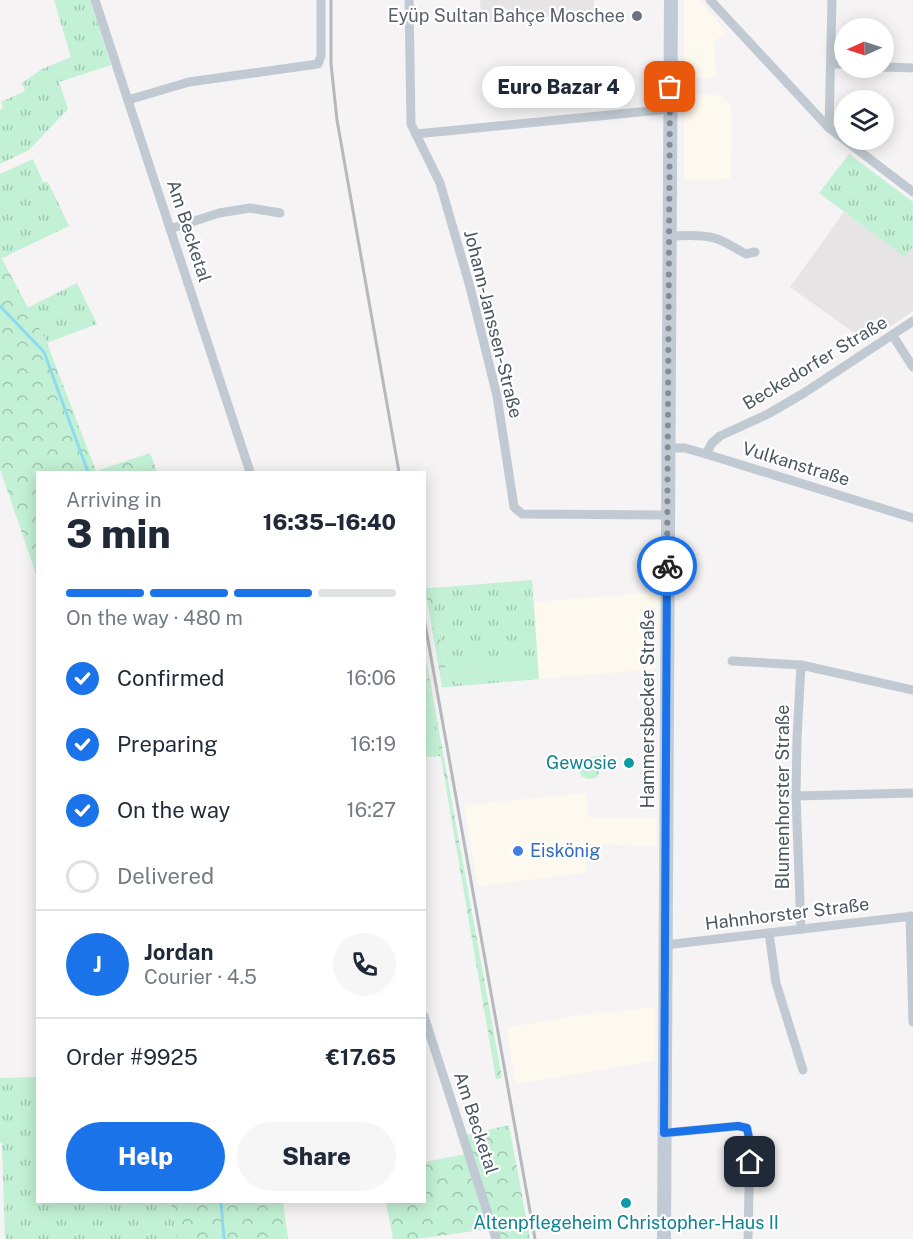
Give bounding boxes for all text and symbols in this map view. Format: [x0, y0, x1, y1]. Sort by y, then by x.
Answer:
place label: Eyüp Sultan Bahçe Moschee [388, 5, 625, 26]
marker: Eyüp Sultan Bahçe Moschee [630, 9, 644, 23]
north arrow [834, 18, 894, 78]
map controls [834, 18, 894, 150]
pin [644, 61, 695, 112]
callout: Euro Bazar 4 [481, 66, 634, 108]
icon: bag [653, 70, 686, 103]
text: Euro Bazar 4 [497, 75, 620, 99]
button: layers [834, 90, 894, 150]
street label: Am Becketal [163, 177, 216, 285]
street label: Johann-Janssen-Straße [460, 228, 527, 420]
street label: Beckedorfer Straße [739, 311, 891, 414]
street label: Vulkanstraße [740, 437, 853, 490]
text: Arriving in [66, 488, 161, 512]
text: 16:35–16:40 [263, 509, 396, 535]
text: 3 min [66, 511, 171, 557]
courier [637, 536, 697, 596]
icon: bike [651, 550, 684, 583]
text: On the way · 480 m [66, 606, 243, 630]
street label: Hammersbecker Straße [637, 609, 658, 809]
icon: check [66, 662, 99, 695]
text: Confirmed [117, 665, 224, 691]
text: 16:06 [346, 666, 396, 690]
street label: Blumenhorster Straße [772, 705, 793, 889]
icon: check [66, 728, 99, 761]
text: Preparing [117, 731, 218, 757]
text: 16:19 [350, 732, 396, 756]
place label: Gewosie [546, 752, 617, 773]
marker: Gewosie [622, 756, 636, 770]
icon: check [66, 794, 99, 827]
text: On the way [117, 797, 230, 823]
text: 16:27 [347, 798, 396, 822]
place label: Eiskönig [530, 840, 600, 861]
marker: Eiskönig [511, 844, 525, 858]
text: Delivered [117, 863, 214, 889]
street label: Hahnhorster Straße [704, 893, 870, 934]
button: phone [333, 933, 396, 996]
text: Jordan [144, 939, 213, 965]
text: J [93, 951, 102, 977]
text: Courier · 4.5 [144, 965, 257, 989]
text: Order #9925 [66, 1044, 198, 1070]
text: €17.65 [326, 1044, 396, 1070]
street label: Am Becketal [450, 1069, 503, 1177]
button: Help [66, 1122, 225, 1191]
button: Share [237, 1122, 396, 1191]
pin [724, 1136, 775, 1187]
icon: home [733, 1145, 766, 1178]
marker: Altenpflegeheim Christopher-Haus II [619, 1196, 633, 1210]
place label: Altenpflegeheim Christopher-Haus II [473, 1212, 779, 1233]

